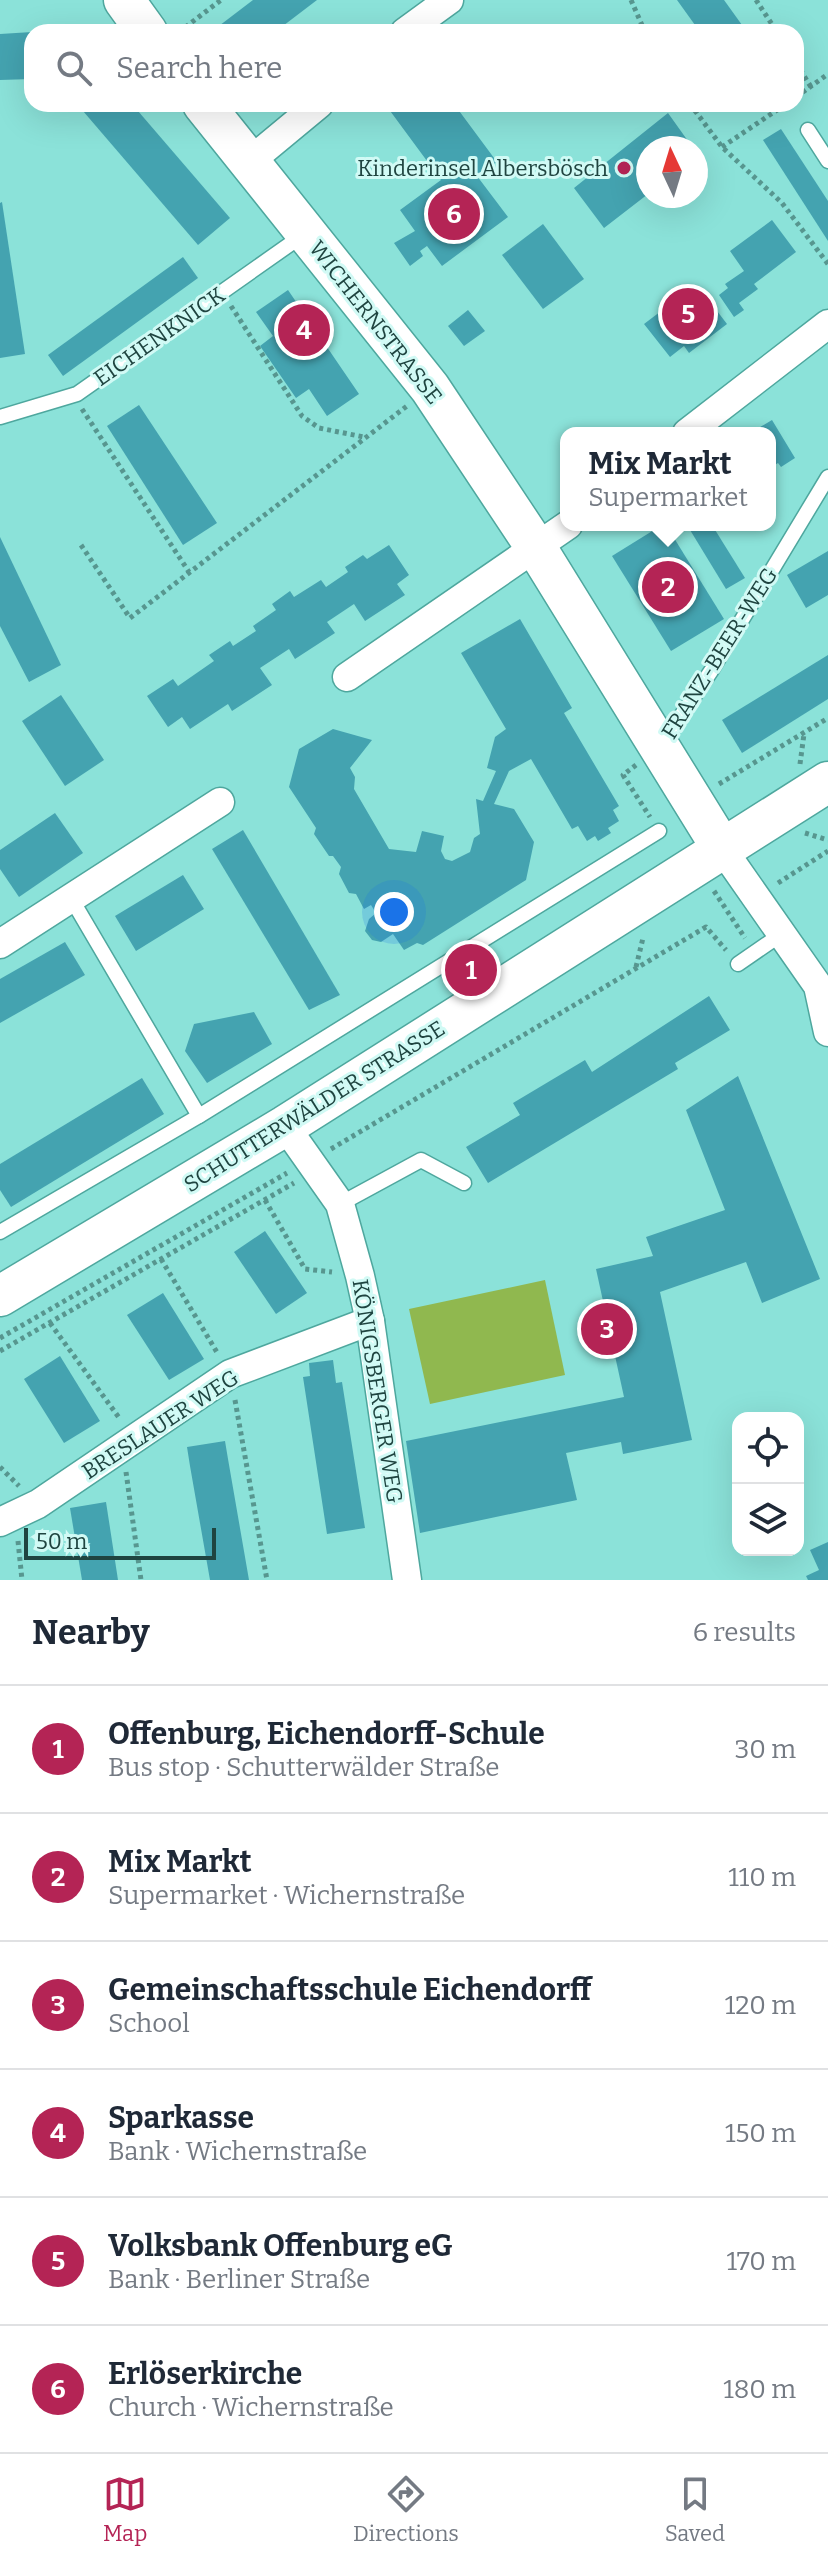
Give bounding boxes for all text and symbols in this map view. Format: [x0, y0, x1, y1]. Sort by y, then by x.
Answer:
search box [24, 24, 804, 112]
icon: search [52, 46, 96, 90]
text: Search here [116, 50, 283, 86]
north arrow [636, 136, 708, 208]
place label: Kinderinsel Albersbösch [357, 155, 608, 182]
marker: Kinderinsel Albersbösch [615, 159, 633, 177]
pin: 6 [428, 184, 480, 244]
street label: WICHERNSTRASSE [303, 235, 448, 410]
street label: EICHENKNICK [88, 281, 230, 392]
pin: 5 [662, 284, 714, 344]
pin: 4 [278, 300, 330, 360]
popup [560, 427, 776, 531]
text: Mix Markt [588, 446, 732, 482]
text: Supermarket [588, 482, 748, 513]
pin: 2 [642, 557, 694, 617]
street label: FRANZ-BEER-WEG [656, 562, 783, 744]
your location [374, 892, 414, 932]
pin: 1 [445, 940, 497, 1000]
street label: SCHUTTERWÄLDER STRASSE [179, 1015, 450, 1198]
street label: KÖNIGSBERGER WEG [346, 1277, 409, 1505]
pin: 3 [581, 1299, 633, 1359]
street label: BRESLAUER WEG [77, 1364, 244, 1485]
map controls [732, 1412, 804, 1556]
button: locate [732, 1412, 804, 1484]
button: layers [732, 1484, 804, 1556]
scale bar [24, 1524, 216, 1560]
text: 50 m [36, 1528, 87, 1555]
text: Nearby [32, 1612, 150, 1653]
text: 6 results [693, 1617, 796, 1648]
text: Offenburg, Eichendorff-Schule [108, 1716, 545, 1752]
text: 1 [52, 1734, 64, 1765]
text: 30 m [735, 1734, 796, 1765]
text: Bus stop · Schutterwälder Straße [108, 1752, 499, 1783]
text: Mix Markt [108, 1844, 252, 1880]
text: 2 [51, 1862, 65, 1893]
text: 110 m [728, 1862, 796, 1893]
text: Supermarket · Wichernstraße [108, 1880, 465, 1911]
text: Gemeinschaftsschule Eichendorff [108, 1972, 591, 2008]
text: 3 [51, 1990, 65, 2021]
text: 120 m [725, 1990, 796, 2021]
text: School [108, 2008, 190, 2039]
text: Sparkasse [108, 2100, 254, 2136]
text: 4 [50, 2118, 66, 2149]
text: 150 m [725, 2118, 796, 2149]
text: Bank · Wichernstraße [108, 2136, 367, 2167]
text: Volksbank Offenburg eG [108, 2228, 452, 2264]
text: 5 [51, 2246, 65, 2277]
text: 170 m [726, 2246, 796, 2277]
text: Bank · Berliner Straße [108, 2264, 370, 2295]
text: Erlöserkirche [108, 2356, 302, 2392]
text: 6 [50, 2374, 66, 2405]
text: 180 m [723, 2374, 796, 2405]
text: Church · Wichernstraße [108, 2392, 394, 2423]
tab: Map [103, 2472, 147, 2547]
tab: Directions [353, 2472, 459, 2547]
tab: Saved [665, 2472, 725, 2547]

